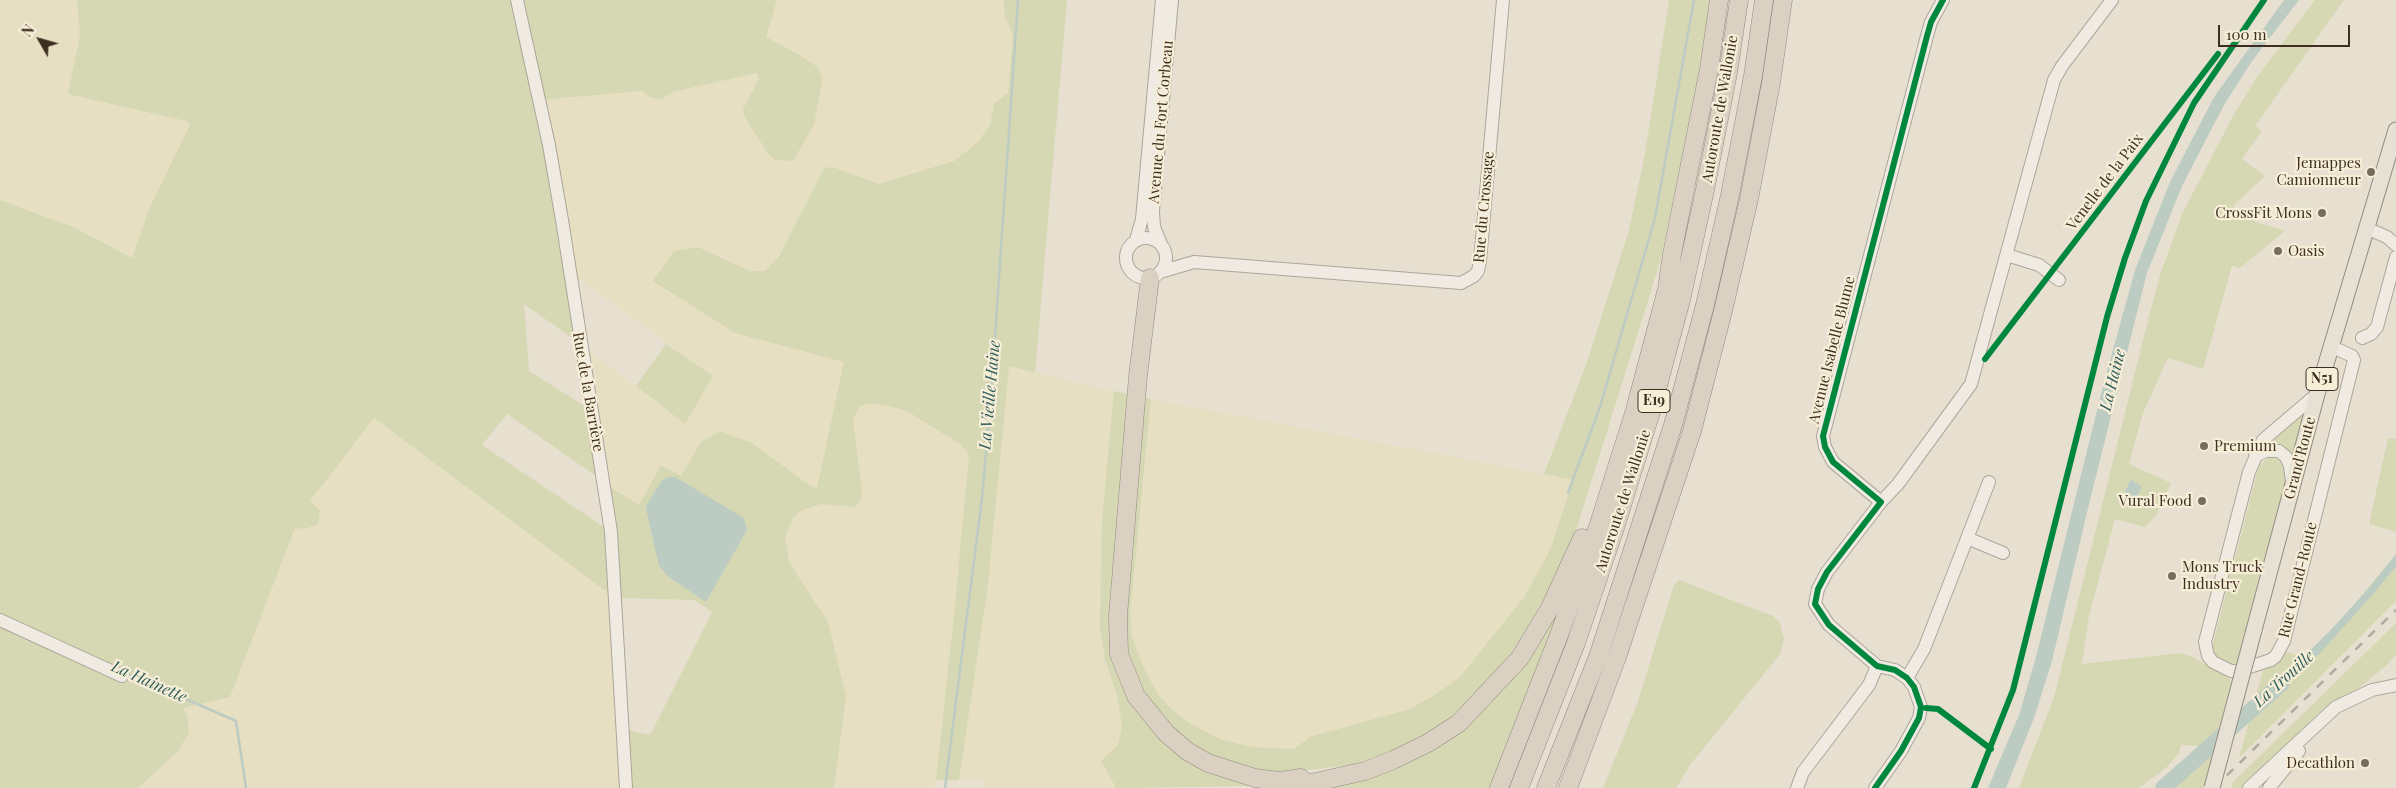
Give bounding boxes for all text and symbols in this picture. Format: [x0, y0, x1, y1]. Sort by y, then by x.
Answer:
north arrow [15, 15, 65, 65]
scale bar [2221, 15, 2354, 47]
text: N [17, 21, 38, 40]
text: 100 m [2226, 24, 2267, 44]
street label: Autoroute de Wallonie [1698, 34, 1742, 184]
street label: Avenue du Fort Corbeau [1145, 40, 1177, 204]
street label: Venelle de la Paix [2063, 130, 2147, 234]
street label: Rue du Crossage [1470, 150, 1498, 264]
place label: Jemappes Camionneur [2276, 154, 2361, 189]
marker: Jemappes Camionneur [2365, 166, 2377, 178]
place label: CrossFit Mons [2215, 204, 2312, 222]
marker: CrossFit Mons [2316, 207, 2328, 219]
place label: Oasis [2288, 242, 2324, 260]
marker: Oasis [2272, 245, 2284, 257]
street label: Avenue Isabelle Blume [1805, 274, 1859, 426]
street label: Rue de la Barrière [569, 331, 607, 453]
water label: La Vieille Haine [976, 340, 1004, 450]
water label: La Haine [2096, 347, 2130, 413]
road number: N51 [2306, 368, 2338, 390]
road number: E19 [1638, 390, 1670, 412]
street label: Grand'Route [2280, 415, 2320, 501]
street label: Autoroute de Wallonie [1591, 427, 1655, 575]
place label: Premium [2214, 437, 2276, 455]
marker: Premium [2198, 440, 2210, 452]
place label: Vural Food [2119, 492, 2192, 510]
marker: Vural Food [2196, 495, 2208, 507]
street label: Rue Grand-Route [2275, 520, 2321, 640]
place label: Mons Truck Industry [2182, 558, 2263, 593]
marker: Mons Truck Industry [2166, 570, 2178, 582]
water label: La Trouille [2250, 647, 2318, 711]
water label: La Hainette [108, 657, 190, 707]
place label: Decathlon [2286, 754, 2355, 772]
marker: Decathlon [2359, 757, 2371, 769]

